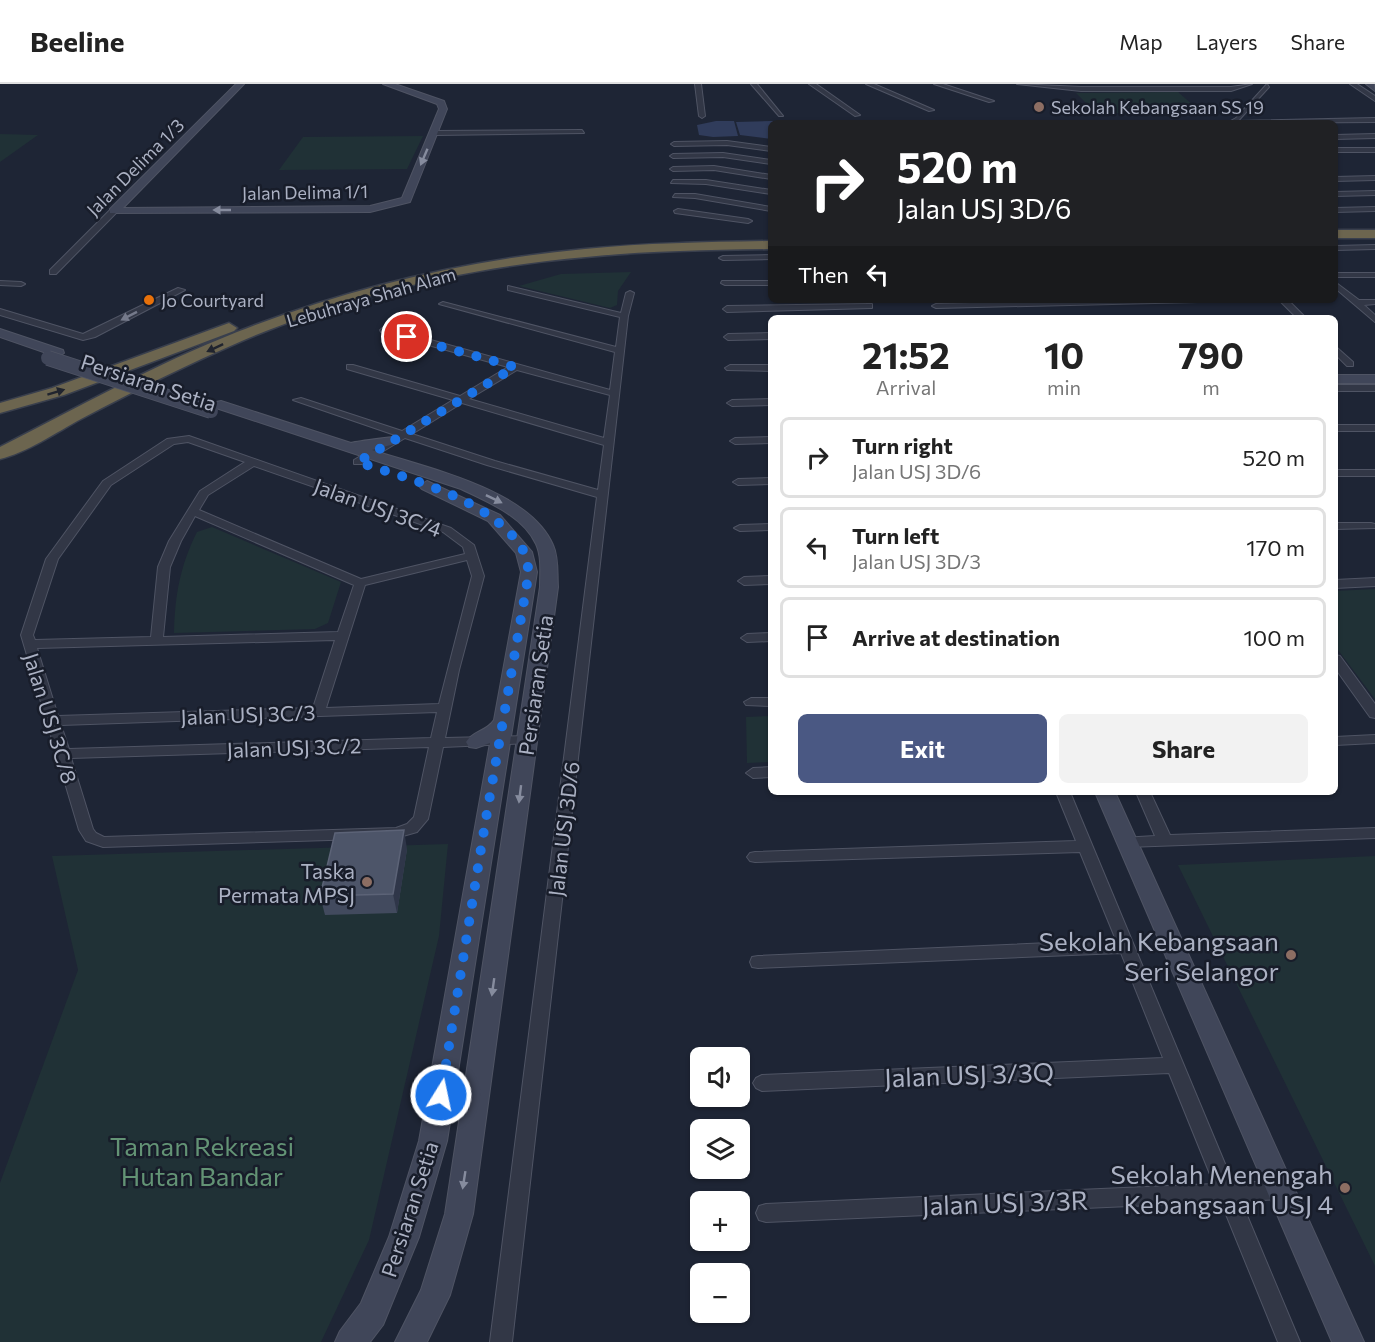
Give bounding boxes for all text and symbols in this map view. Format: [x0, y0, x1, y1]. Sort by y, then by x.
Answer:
text: Beeline [30, 24, 124, 58]
text: Map [1119, 29, 1163, 54]
text: Layers [1196, 29, 1258, 54]
text: Share [1291, 29, 1345, 54]
place label: Sekolah Kebangsaan SS 19 [1051, 96, 1264, 118]
marker: Sekolah Kebangsaan SS 19 [1032, 100, 1046, 114]
street label: Jalan Delima 1/3 [82, 114, 188, 220]
text: 520 m [897, 140, 1018, 192]
icon: right [798, 144, 876, 222]
one-way arrow [420, 148, 429, 165]
street label: Jalan Delima 1/1 [242, 180, 368, 204]
text: Jalan USJ 3D/6 [897, 192, 1071, 225]
one-way arrow [213, 205, 232, 215]
icon: left [861, 258, 894, 291]
text: Then [798, 261, 849, 288]
street label: Lebuhraya Shah Alam [284, 262, 458, 332]
place label: Jo Courtyard [161, 289, 264, 311]
marker: Jo Courtyard [142, 293, 156, 307]
one-way arrow [120, 311, 138, 321]
pin [381, 311, 432, 362]
icon: arrive [390, 320, 423, 353]
text: 21:52 [862, 332, 950, 376]
text: 10 [1044, 332, 1084, 376]
text: 790 [1178, 332, 1244, 376]
one-way arrow [207, 344, 224, 353]
street label: Persiaran Setia [78, 348, 220, 416]
text: Arrival [876, 375, 936, 399]
text: min [1047, 375, 1081, 399]
text: m [1202, 375, 1220, 399]
one-way arrow [47, 387, 65, 396]
text: Turn right [852, 432, 953, 459]
icon: right [801, 441, 834, 474]
text: 520 m [1242, 444, 1305, 471]
text: Jalan USJ 3D/6 [852, 459, 981, 483]
street label: Jalan USJ 3C/4 [311, 472, 446, 542]
one-way arrow [486, 495, 503, 504]
text: Turn left [852, 522, 939, 549]
icon: left [801, 531, 834, 564]
text: 170 m [1246, 534, 1305, 561]
text: Jalan USJ 3D/3 [852, 549, 981, 573]
street label: Persiaran Setia [513, 613, 557, 757]
icon: arrive [801, 621, 834, 654]
text: Arrive at destination [852, 624, 1060, 651]
text: 100 m [1243, 624, 1305, 651]
street label: Jalan USJ 3C/8 [19, 650, 83, 786]
street label: Jalan USJ 3C/3 [180, 699, 316, 729]
button: Exit [798, 714, 1047, 783]
button: Share [1059, 714, 1308, 783]
street label: Jalan USJ 3C/2 [226, 732, 362, 762]
street label: Jalan USJ 3D/6 [542, 760, 584, 898]
one-way arrow [515, 784, 524, 803]
place label: Taska Permata MPSJ [218, 858, 355, 907]
marker: Taska Permata MPSJ [360, 875, 374, 889]
place label: Sekolah Kebangsaan Seri Selangor [1039, 925, 1279, 986]
marker: Sekolah Kebangsaan Seri Selangor [1284, 948, 1298, 962]
one-way arrow [489, 977, 498, 996]
map controls [690, 1047, 750, 1323]
button: sound [690, 1047, 750, 1107]
street label: Jalan USJ 3/3Q [884, 1056, 1054, 1092]
position arrow [409, 1063, 473, 1127]
button: layers [690, 1119, 750, 1179]
park label: Taman Rekreasi Hutan Bandar [110, 1130, 294, 1191]
street label: Persiaran Setia [375, 1138, 443, 1280]
place label: Sekolah Menengah Kebangsaan USJ 4 [1110, 1158, 1333, 1219]
one-way arrow [460, 1170, 469, 1189]
marker: Sekolah Menengah Kebangsaan USJ 4 [1338, 1181, 1352, 1195]
street label: Jalan USJ 3/3R [921, 1184, 1089, 1220]
button: + [690, 1191, 750, 1251]
button: − [690, 1263, 750, 1323]

